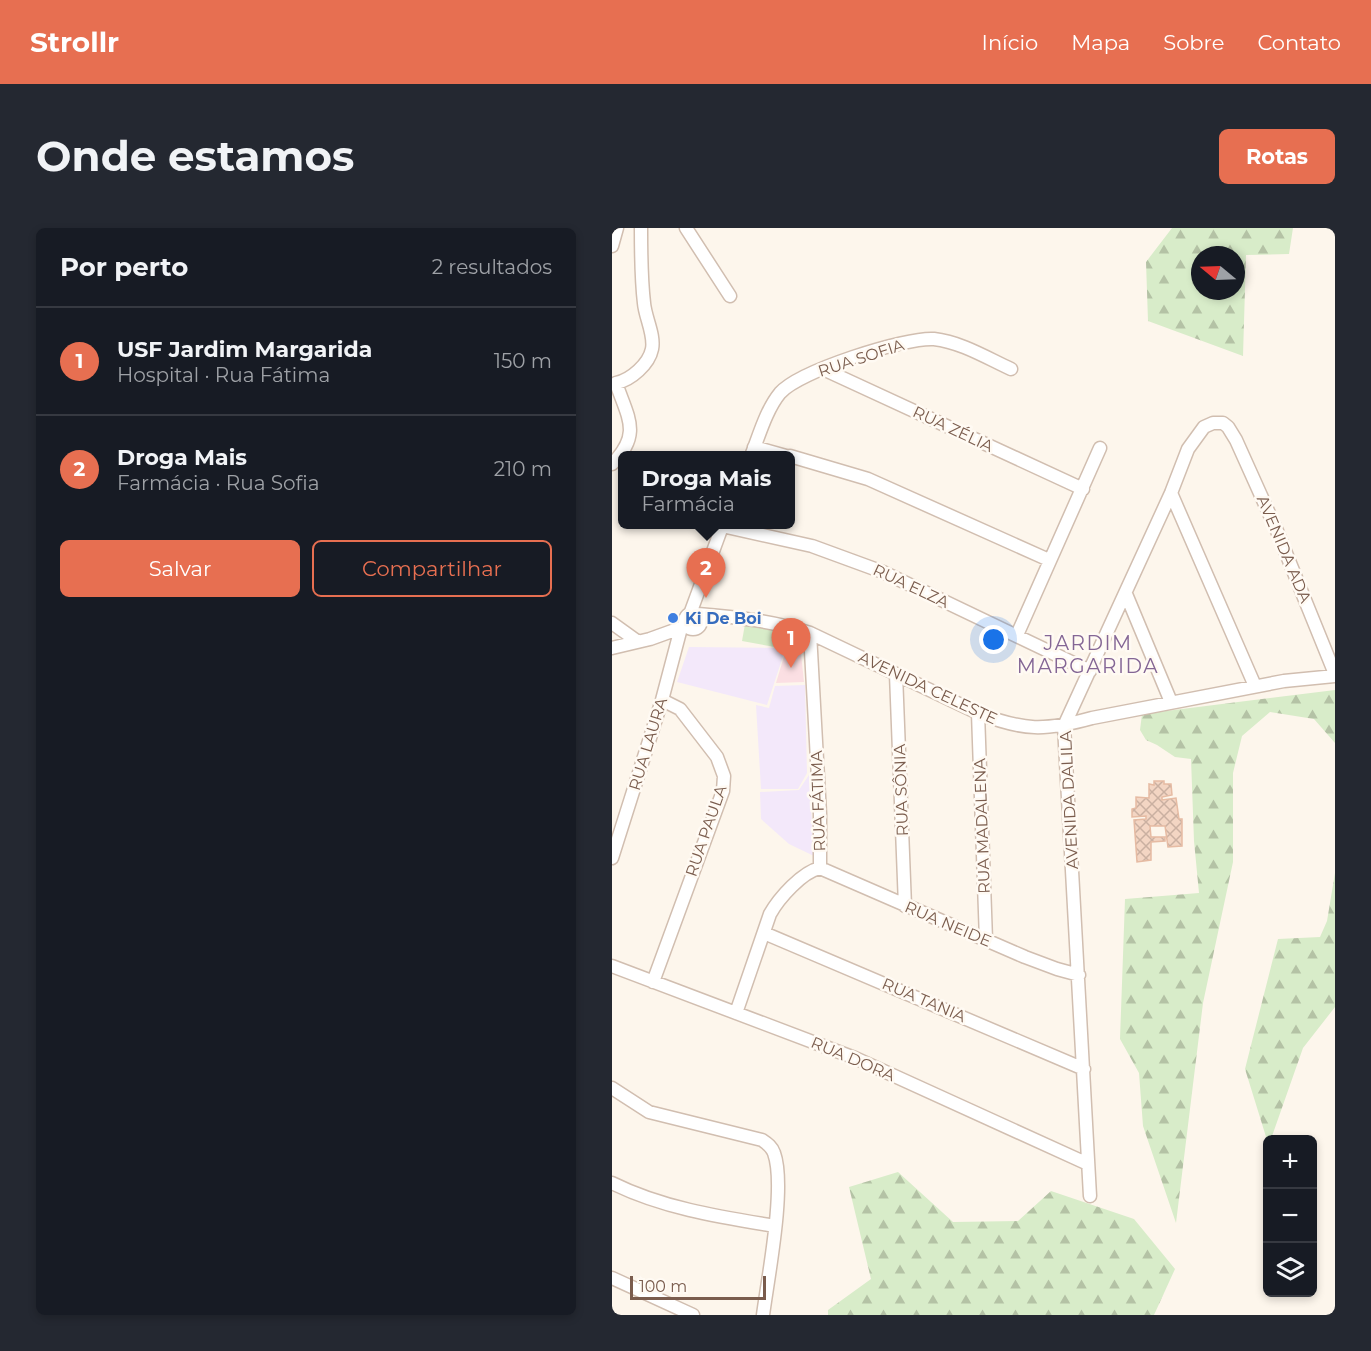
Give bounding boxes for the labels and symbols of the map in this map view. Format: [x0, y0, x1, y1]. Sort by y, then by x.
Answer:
north arrow [1191, 246, 1245, 300]
street label: RUA SOFIA [816, 335, 907, 381]
street label: RUA ZÉLIA [910, 402, 997, 456]
street label: AVENIDA ADA [1253, 492, 1315, 606]
pin: 2 [686, 548, 725, 598]
street label: RUA ELZA [870, 560, 953, 612]
place label: Ki De Boi [685, 609, 762, 628]
marker: Ki De Boi [666, 611, 680, 625]
pin: 1 [772, 618, 810, 668]
your location [979, 625, 1008, 654]
district label: JARDIM MARGARIDA [1017, 631, 1159, 678]
street label: AVENIDA CELESTE [856, 648, 1000, 728]
street label: RUA LAURA [625, 695, 671, 793]
street label: AVENIDA DALILA [1056, 730, 1082, 870]
street label: RUA SÔNIA [890, 743, 912, 836]
street label: RUA FÁTIMA [807, 750, 829, 852]
street label: RUA MADALENA [970, 757, 994, 894]
street label: RUA PAULA [682, 782, 731, 879]
street label: RUA NEIDE [902, 897, 994, 951]
street label: RUA TANIA [879, 974, 969, 1026]
street label: RUA DORA [808, 1033, 898, 1085]
scale bar [630, 1273, 766, 1300]

